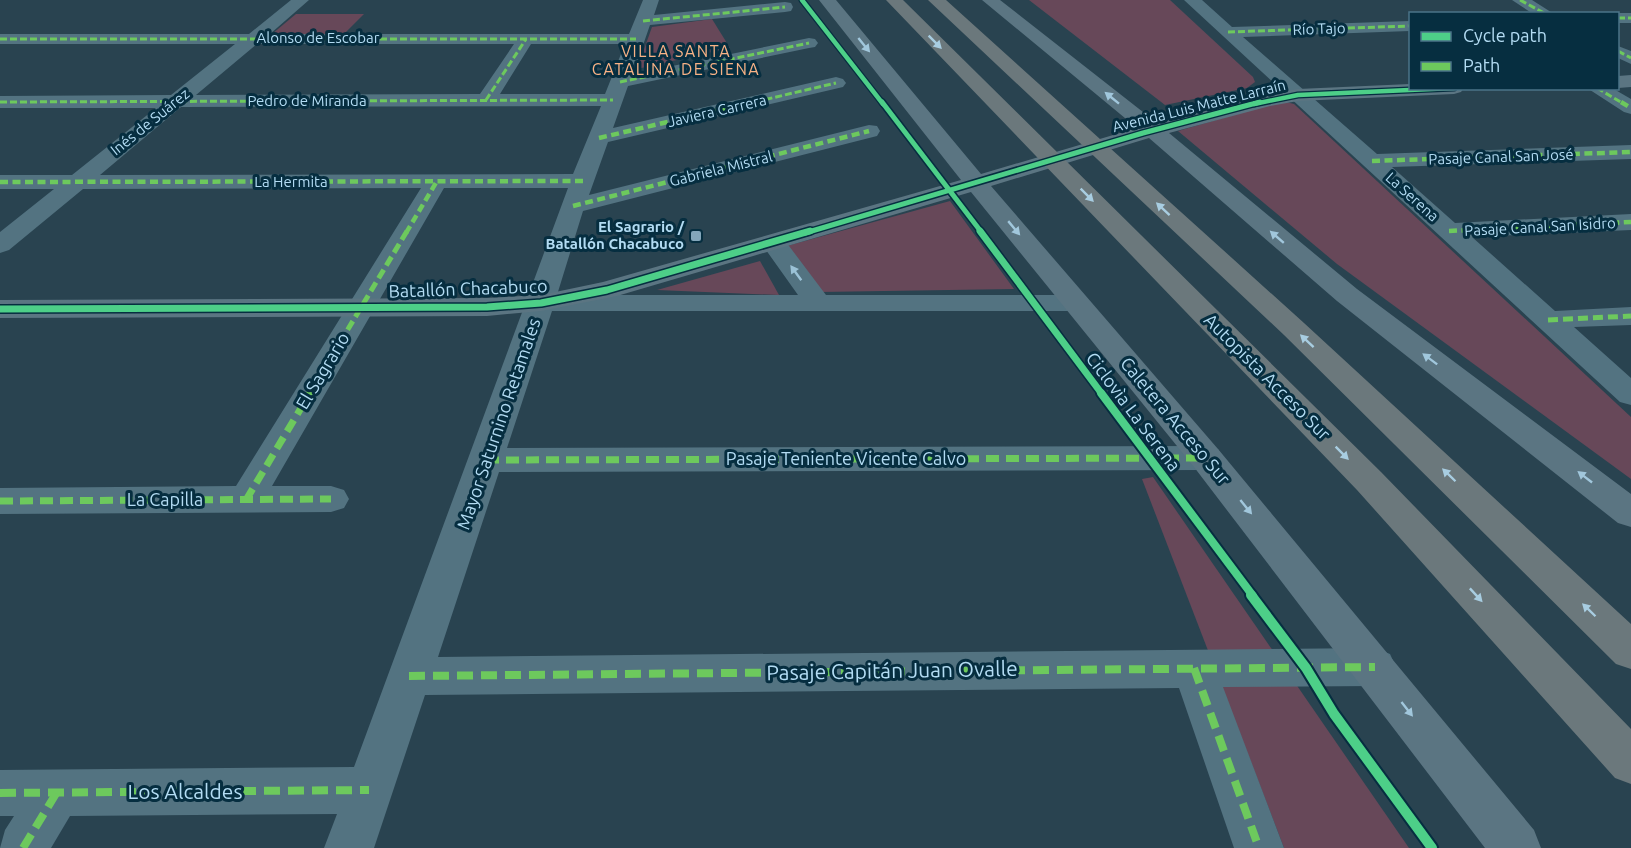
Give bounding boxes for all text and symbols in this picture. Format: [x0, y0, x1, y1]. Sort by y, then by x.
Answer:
legend [1409, 12, 1619, 90]
street label: Río Tajo [1292, 19, 1346, 38]
text: Cycle path [1463, 25, 1547, 45]
street label: Alonso de Escobar [256, 29, 380, 46]
one-way arrow [928, 34, 942, 49]
one-way arrow [857, 37, 870, 53]
district label: VILLA SANTA CATALINA DE SIENA [592, 42, 760, 78]
text: Path [1463, 55, 1500, 75]
street label: Avenida Luis Matte Larraín [1111, 76, 1287, 135]
street label: Inés de Suárez [107, 85, 192, 158]
street label: Javiera Carrera [666, 91, 768, 130]
one-way arrow [1104, 91, 1120, 104]
street label: Pedro de Miranda [247, 92, 367, 109]
street label: Pasaje Canal San José [1428, 145, 1574, 168]
street label: Gabriela Mistral [668, 147, 774, 190]
street label: La Serena [1382, 169, 1442, 225]
street label: La Hermita [254, 173, 328, 190]
one-way arrow [1080, 188, 1094, 203]
one-way arrow [1156, 202, 1171, 216]
street label: Pasaje Canal San Isidro [1464, 214, 1616, 239]
place label: El Sagrario / Batallón Chacabuco [545, 218, 685, 252]
one-way arrow [1007, 220, 1020, 236]
marker: El Sagrario / Batallón Chacabuco [689, 229, 703, 243]
one-way arrow [1270, 231, 1285, 244]
one-way arrow [790, 266, 802, 282]
street label: Batallón Chacabuco [388, 275, 548, 301]
street label: Autopista Acceso Sur [1201, 309, 1335, 444]
street label: Mayor Saturnino Retamales [452, 315, 544, 532]
street label: El Sagrario [291, 329, 353, 412]
one-way arrow [1299, 334, 1314, 348]
street label: Ciclovìa La Serena [1083, 348, 1185, 475]
street label: Caletera Acceso Sur [1117, 353, 1235, 488]
one-way arrow [1422, 353, 1437, 365]
one-way arrow [1335, 446, 1349, 461]
street label: Pasaje Teniente Vicente Calvo [726, 448, 966, 468]
one-way arrow [1442, 468, 1456, 482]
one-way arrow [1577, 471, 1593, 483]
street label: La Capilla [127, 489, 203, 509]
one-way arrow [1239, 499, 1252, 515]
one-way arrow [1469, 587, 1483, 602]
one-way arrow [1583, 603, 1597, 617]
street label: Pasaje Capitán Juan Ovalle [766, 656, 1018, 684]
one-way arrow [1401, 701, 1413, 717]
street label: Los Alcaldes [127, 779, 243, 803]

